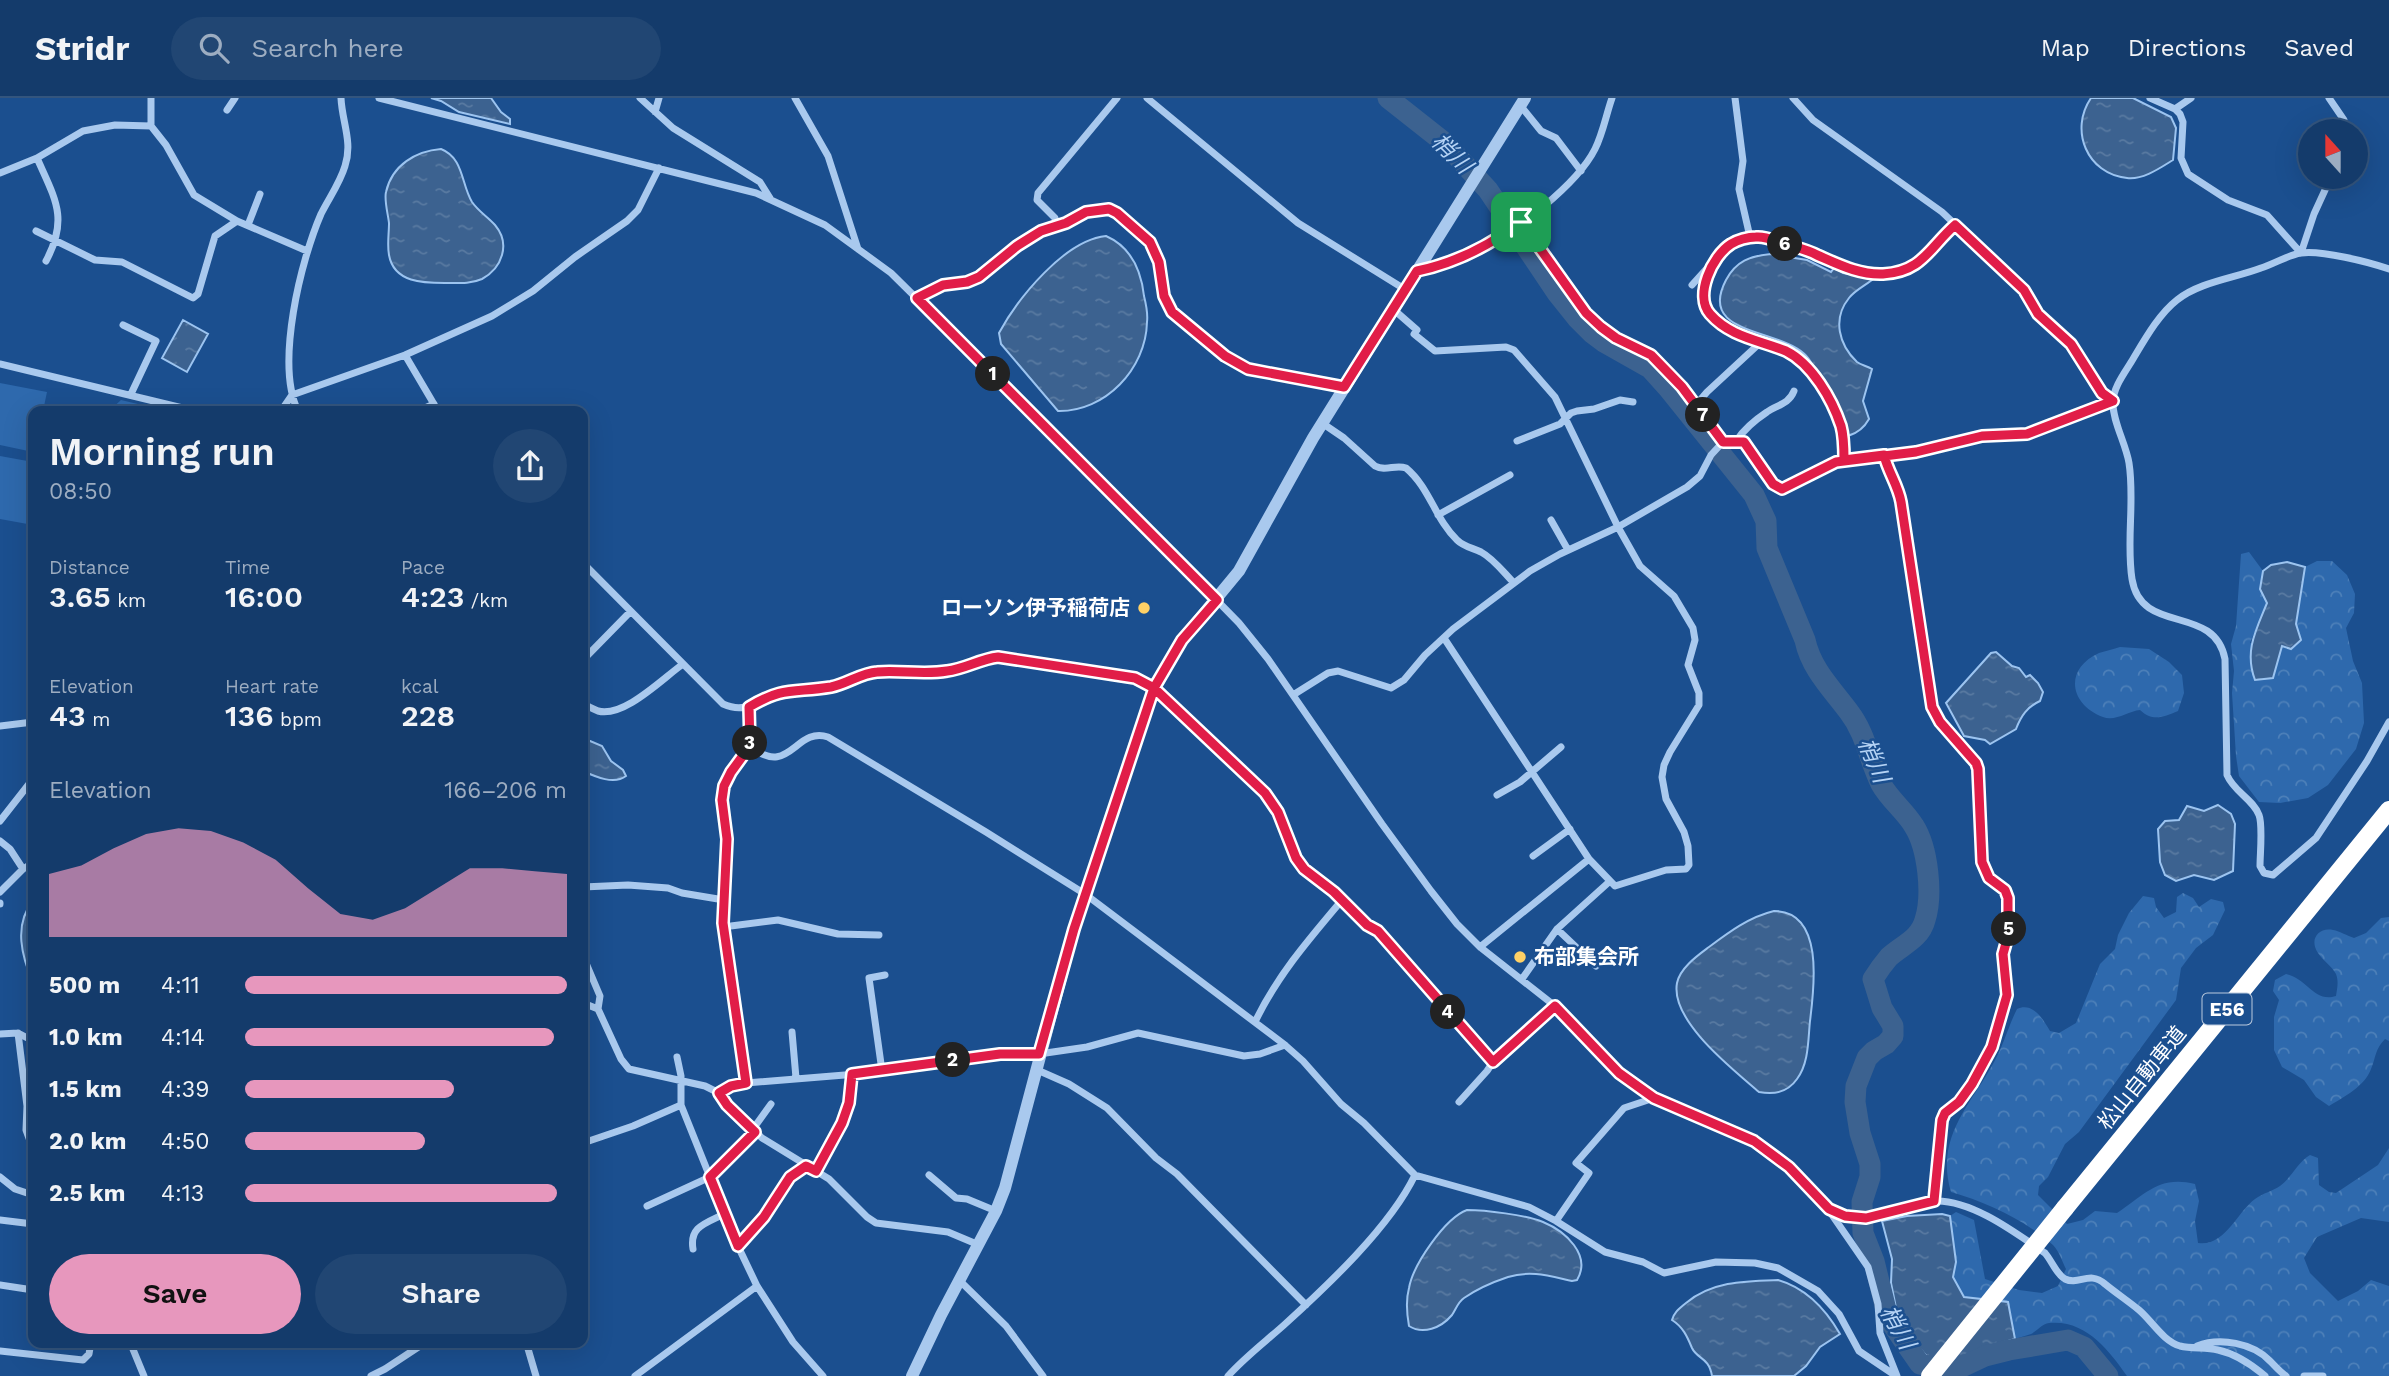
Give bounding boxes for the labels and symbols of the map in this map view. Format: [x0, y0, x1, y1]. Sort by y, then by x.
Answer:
north arrow [2298, 119, 2368, 189]
water label: 梢川 [1426, 128, 1480, 181]
pin [1491, 192, 1551, 252]
pin: 6 [1768, 226, 1802, 262]
pin: 1 [976, 356, 1010, 392]
pin: 7 [1686, 398, 1720, 432]
place label: ローソン伊予稲荷店 [941, 595, 1130, 620]
marker: ローソン伊予稲荷店 [1136, 600, 1152, 616]
pin: 3 [732, 726, 768, 760]
water label: 梢川 [1852, 734, 1896, 789]
pin: 5 [1992, 912, 2026, 946]
place label: 布部集会所 [1534, 944, 1639, 969]
marker: 布部集会所 [1512, 949, 1528, 965]
road number: E56 [2202, 994, 2252, 1024]
pin: 4 [1430, 995, 1466, 1030]
street label: 松山自動車道 [2092, 1021, 2191, 1135]
pin: 2 [936, 1042, 970, 1077]
water label: 梢川 [1875, 1301, 1922, 1357]

